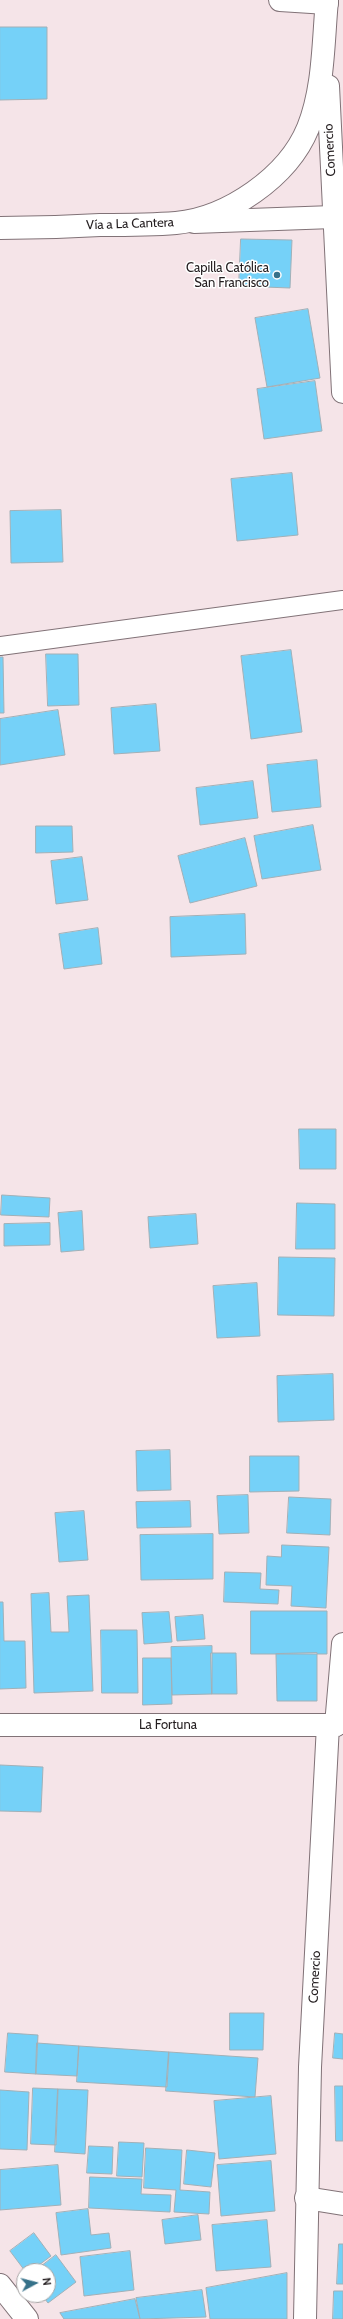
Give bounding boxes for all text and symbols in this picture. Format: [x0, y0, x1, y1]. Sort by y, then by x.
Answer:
street label: Comercio [321, 123, 339, 177]
street label: Vía a La Cantera [86, 215, 174, 233]
place label: Capilla Católica San Francisco [186, 260, 269, 291]
marker: Capilla Católica San Francisco [272, 270, 282, 280]
street label: La Fortuna [139, 1717, 197, 1733]
street label: Comercio [306, 1950, 324, 2004]
north arrow [16, 2263, 56, 2303]
text: N [39, 2277, 54, 2286]

